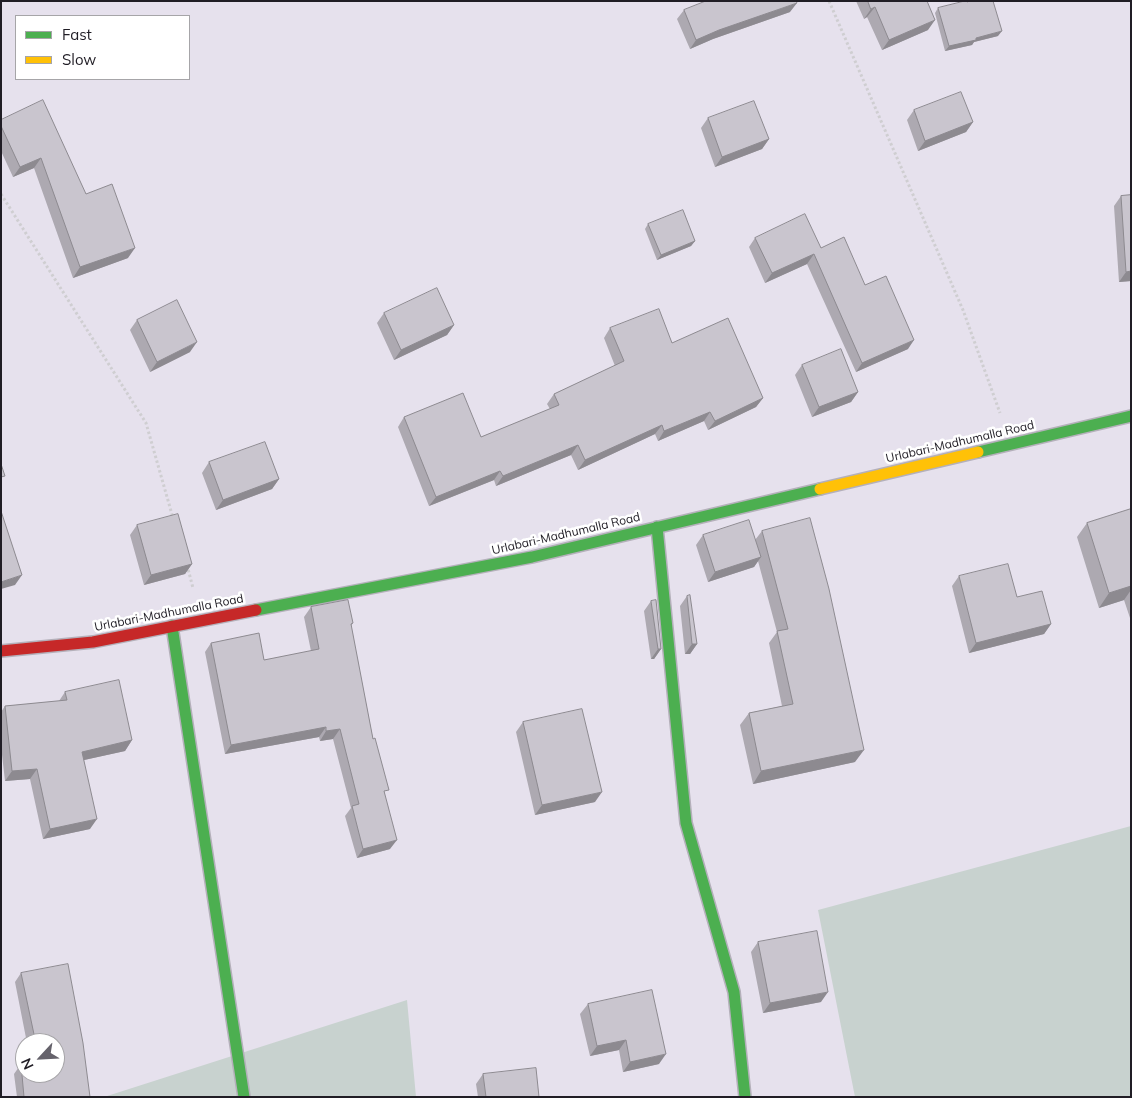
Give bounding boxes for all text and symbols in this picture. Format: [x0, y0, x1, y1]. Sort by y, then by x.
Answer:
legend [15, 15, 190, 80]
text: Fast [62, 25, 92, 44]
text: Slow [62, 50, 96, 69]
street label: Urlabari-Madhumalla Road [884, 418, 1036, 466]
street label: Urlabari-Madhumalla Road [490, 510, 642, 558]
street label: Urlabari-Madhumalla Road [93, 591, 245, 635]
north arrow [15, 1033, 65, 1083]
text: N [17, 1055, 38, 1073]

